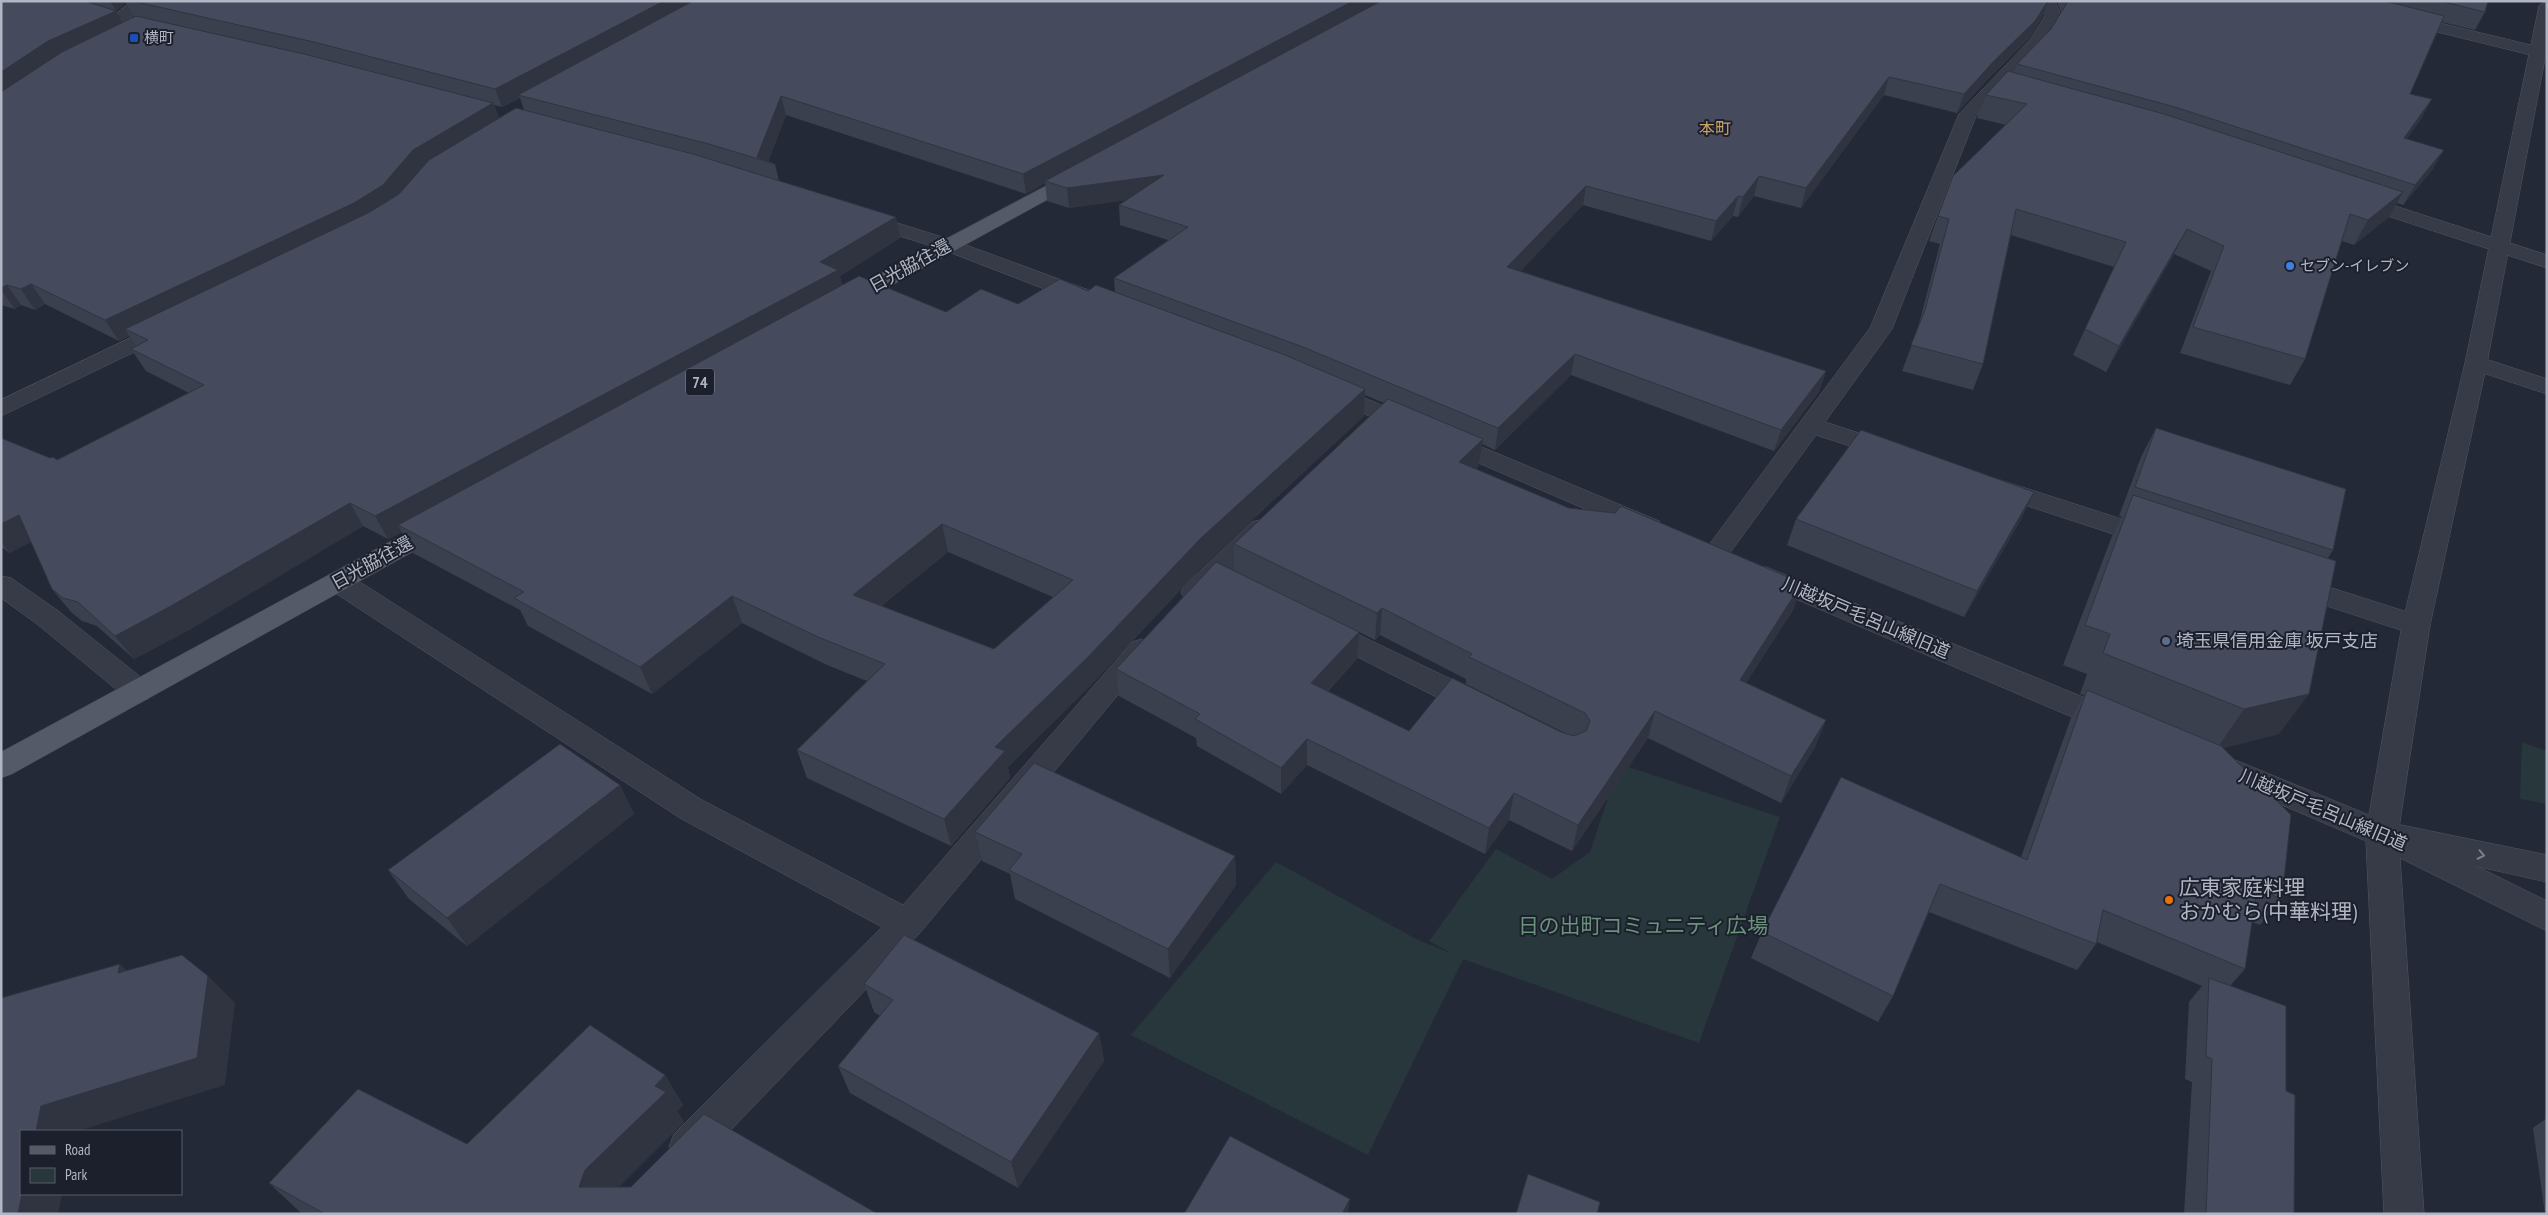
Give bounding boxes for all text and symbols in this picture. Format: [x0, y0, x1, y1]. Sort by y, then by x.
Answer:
place label: 横町 [144, 28, 174, 47]
marker: 横町 [128, 32, 140, 44]
district label: 本町 [1699, 118, 1731, 138]
street label: 日光脇往還 [865, 234, 955, 297]
place label: セブン-イレブン [2300, 256, 2409, 275]
marker: セブン-イレブン [2284, 260, 2296, 272]
road number: 74 [686, 368, 714, 396]
street label: 日光脇往還 [327, 531, 417, 594]
street label: 川越坂戸毛呂山線旧道 [1779, 572, 1954, 663]
place label: 埼玉県信用金庫 坂戸支店 [2176, 629, 2378, 652]
marker: 埼玉県信用金庫 坂戸支店 [2160, 635, 2172, 647]
street label: 川越坂戸毛呂山線旧道 [2236, 764, 2411, 855]
one-way arrow [2477, 849, 2486, 860]
place label: 広東家庭料理 おかむら(中華料理) [2179, 874, 2357, 925]
marker: 広東家庭料理 おかむら(中華料理) [2163, 894, 2175, 906]
park label: 日の出町コミュニティ広場 [1518, 912, 1768, 939]
legend [20, 1130, 182, 1195]
text: Road [65, 1140, 91, 1159]
text: Park [65, 1165, 87, 1184]

